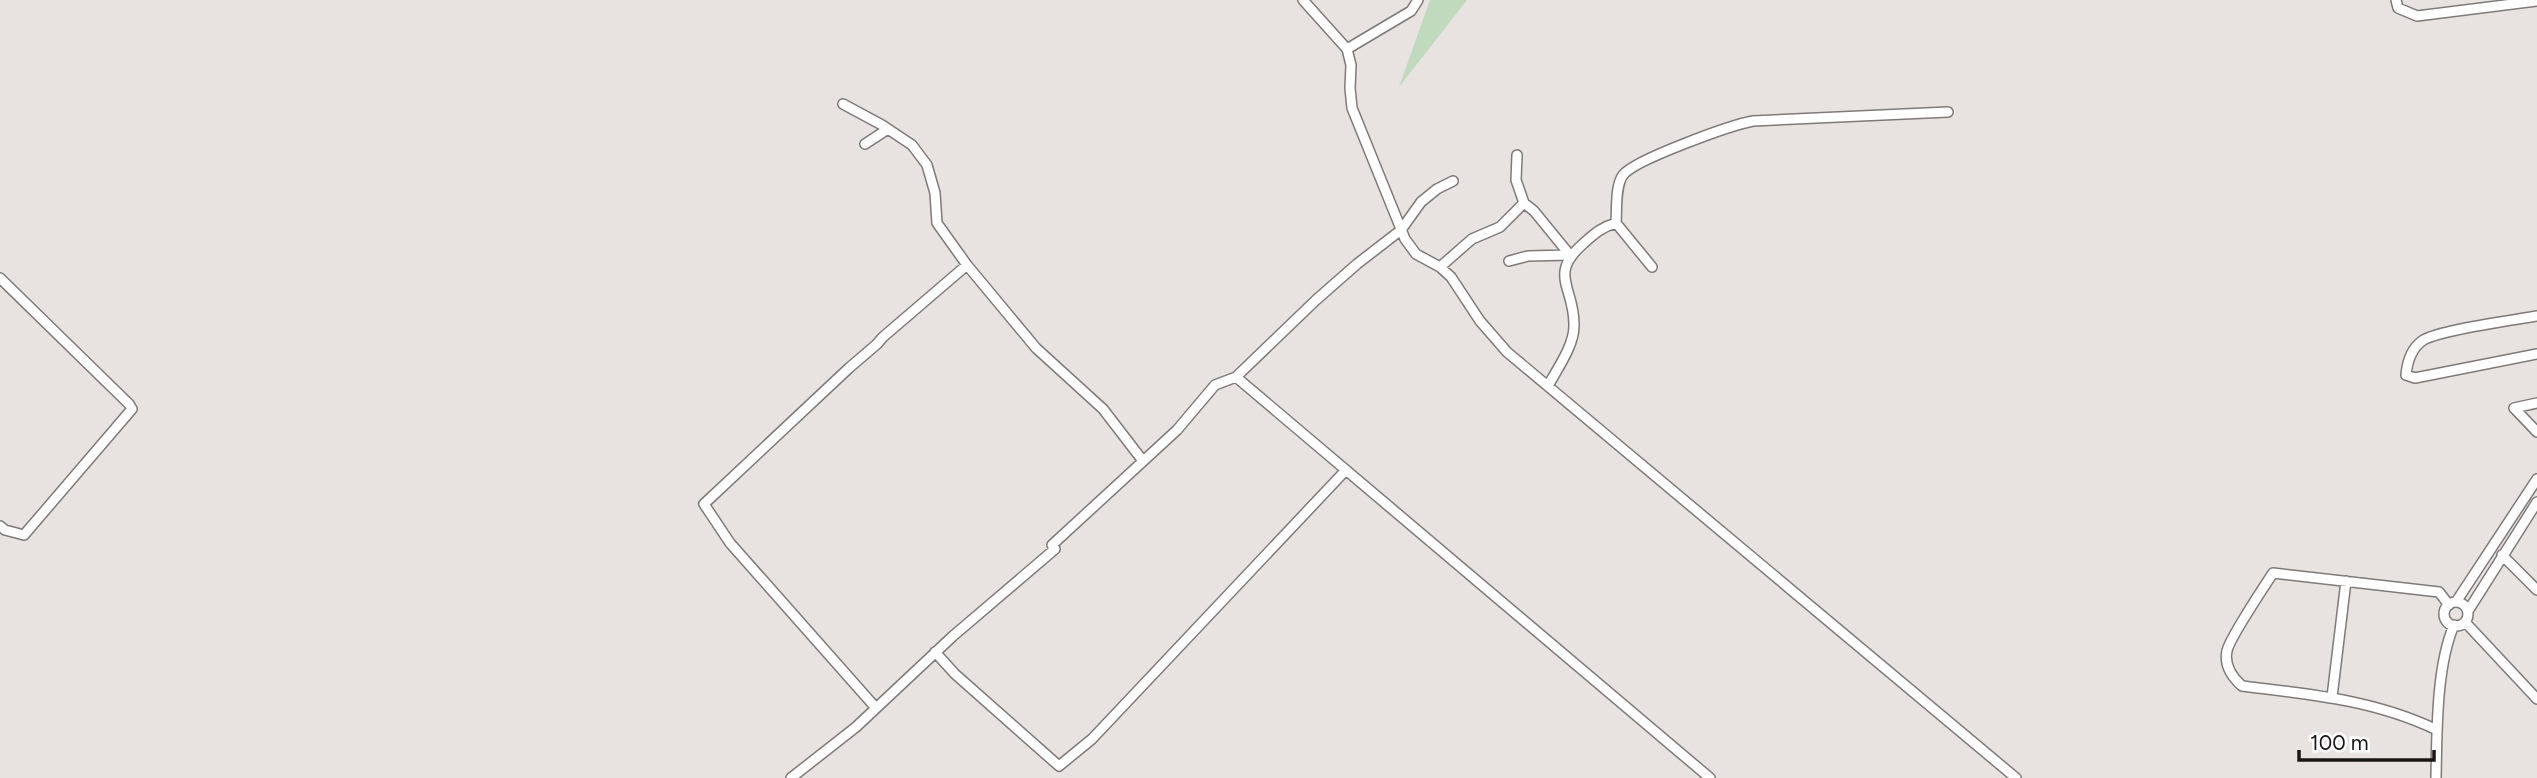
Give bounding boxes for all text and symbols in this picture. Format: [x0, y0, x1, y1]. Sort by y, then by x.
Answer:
scale bar [2299, 718, 2434, 762]
text: 100 m [2310, 730, 2369, 755]

